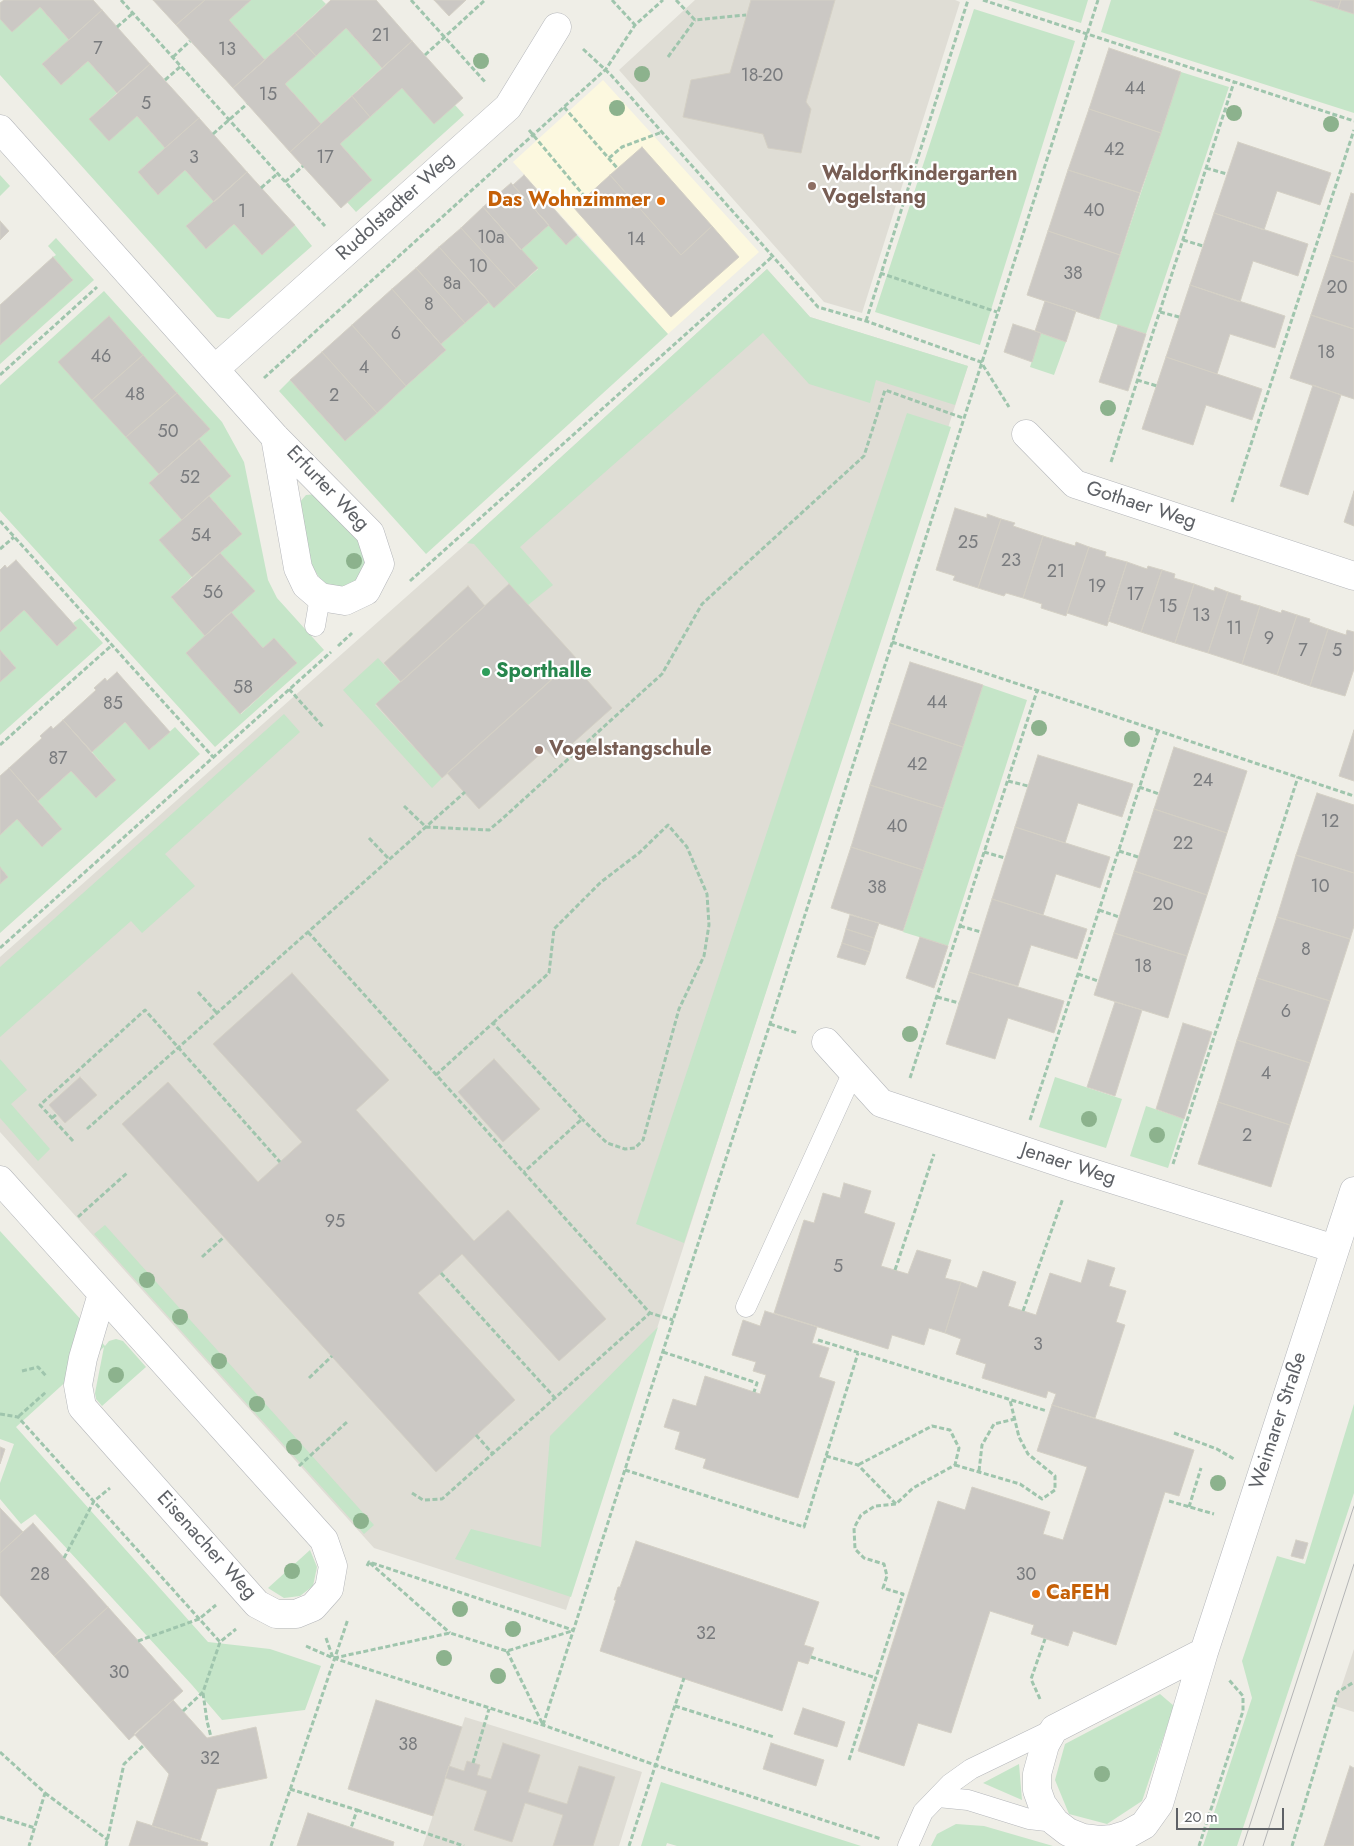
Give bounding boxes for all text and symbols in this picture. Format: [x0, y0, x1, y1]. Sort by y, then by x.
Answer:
house number: 21 [372, 26, 390, 48]
house number: 7 [93, 39, 103, 61]
house number: 13 [218, 40, 236, 62]
house number: 18-20 [741, 66, 783, 88]
house number: 44 [1125, 79, 1145, 101]
house number: 15 [259, 85, 277, 107]
house number: 5 [141, 94, 151, 116]
house number: 42 [1104, 140, 1124, 162]
house number: 3 [189, 148, 199, 170]
house number: 17 [316, 148, 334, 170]
street label: Rudolstadter Weg [332, 148, 460, 266]
place label: Waldorfkindergarten Vogelstang [822, 163, 1018, 210]
marker: Waldorfkindergarten Vogelstang [806, 180, 818, 192]
place label: Das Wohnzimmer [488, 189, 651, 213]
marker: Das Wohnzimmer [655, 195, 667, 207]
house number: 40 [1083, 201, 1105, 223]
house number: 1 [238, 202, 246, 224]
house number: 10a [477, 228, 505, 250]
house number: 14 [627, 230, 645, 252]
house number: 10 [469, 257, 487, 279]
house number: 38 [1063, 264, 1083, 286]
house number: 8a [443, 274, 461, 296]
house number: 20 [1326, 278, 1348, 300]
house number: 8 [424, 295, 434, 317]
house number: 6 [391, 324, 401, 346]
house number: 18 [1317, 343, 1335, 365]
house number: 46 [91, 347, 111, 369]
house number: 4 [359, 358, 369, 380]
house number: 48 [125, 385, 145, 407]
house number: 2 [329, 386, 339, 408]
house number: 50 [158, 422, 178, 444]
street label: Erfurter Weg [281, 442, 373, 536]
house number: 52 [180, 468, 200, 490]
street label: Gothaer Weg [1083, 477, 1199, 535]
house number: 54 [191, 526, 211, 548]
house number: 25 [958, 533, 978, 555]
house number: 23 [1001, 551, 1021, 573]
house number: 21 [1047, 562, 1065, 584]
house number: 19 [1088, 577, 1106, 599]
house number: 56 [203, 583, 223, 605]
house number: 17 [1126, 585, 1144, 607]
house number: 15 [1159, 597, 1177, 619]
house number: 13 [1192, 606, 1210, 628]
house number: 11 [1226, 619, 1242, 641]
house number: 9 [1264, 629, 1274, 651]
house number: 7 [1298, 641, 1308, 663]
house number: 5 [1332, 641, 1342, 663]
place label: Sporthalle [496, 660, 592, 684]
marker: Sporthalle [480, 666, 492, 678]
house number: 58 [233, 678, 253, 700]
house number: 44 [927, 693, 947, 715]
house number: 85 [103, 694, 123, 716]
place label: Vogelstangschule [549, 738, 712, 762]
marker: Vogelstangschule [533, 744, 545, 756]
house number: 87 [48, 749, 68, 771]
house number: 42 [907, 755, 927, 777]
house number: 24 [1193, 771, 1213, 793]
house number: 12 [1321, 812, 1339, 834]
house number: 40 [886, 817, 908, 839]
house number: 22 [1173, 834, 1193, 856]
house number: 10 [1311, 877, 1329, 899]
house number: 38 [867, 878, 887, 900]
house number: 20 [1152, 895, 1174, 917]
house number: 8 [1301, 940, 1311, 962]
house number: 18 [1134, 957, 1152, 979]
house number: 6 [1281, 1002, 1291, 1024]
house number: 4 [1261, 1064, 1271, 1086]
house number: 2 [1242, 1126, 1252, 1148]
street label: Jenaer Weg [1018, 1138, 1118, 1192]
house number: 95 [325, 1212, 345, 1234]
house number: 5 [833, 1257, 843, 1279]
house number: 3 [1033, 1335, 1043, 1357]
street label: Weimarer Straße [1246, 1350, 1312, 1492]
street label: Eisenacher Weg [151, 1487, 261, 1605]
house number: 28 [30, 1565, 50, 1587]
house number: 30 [1016, 1565, 1036, 1587]
place label: CaFEH [1046, 1582, 1110, 1606]
marker: CaFEH [1030, 1588, 1042, 1600]
house number: 32 [696, 1624, 716, 1646]
house number: 30 [109, 1663, 129, 1685]
house number: 38 [398, 1735, 418, 1757]
house number: 32 [200, 1749, 220, 1771]
scale bar [1179, 1798, 1286, 1830]
text: 20 m [1184, 1806, 1218, 1828]

